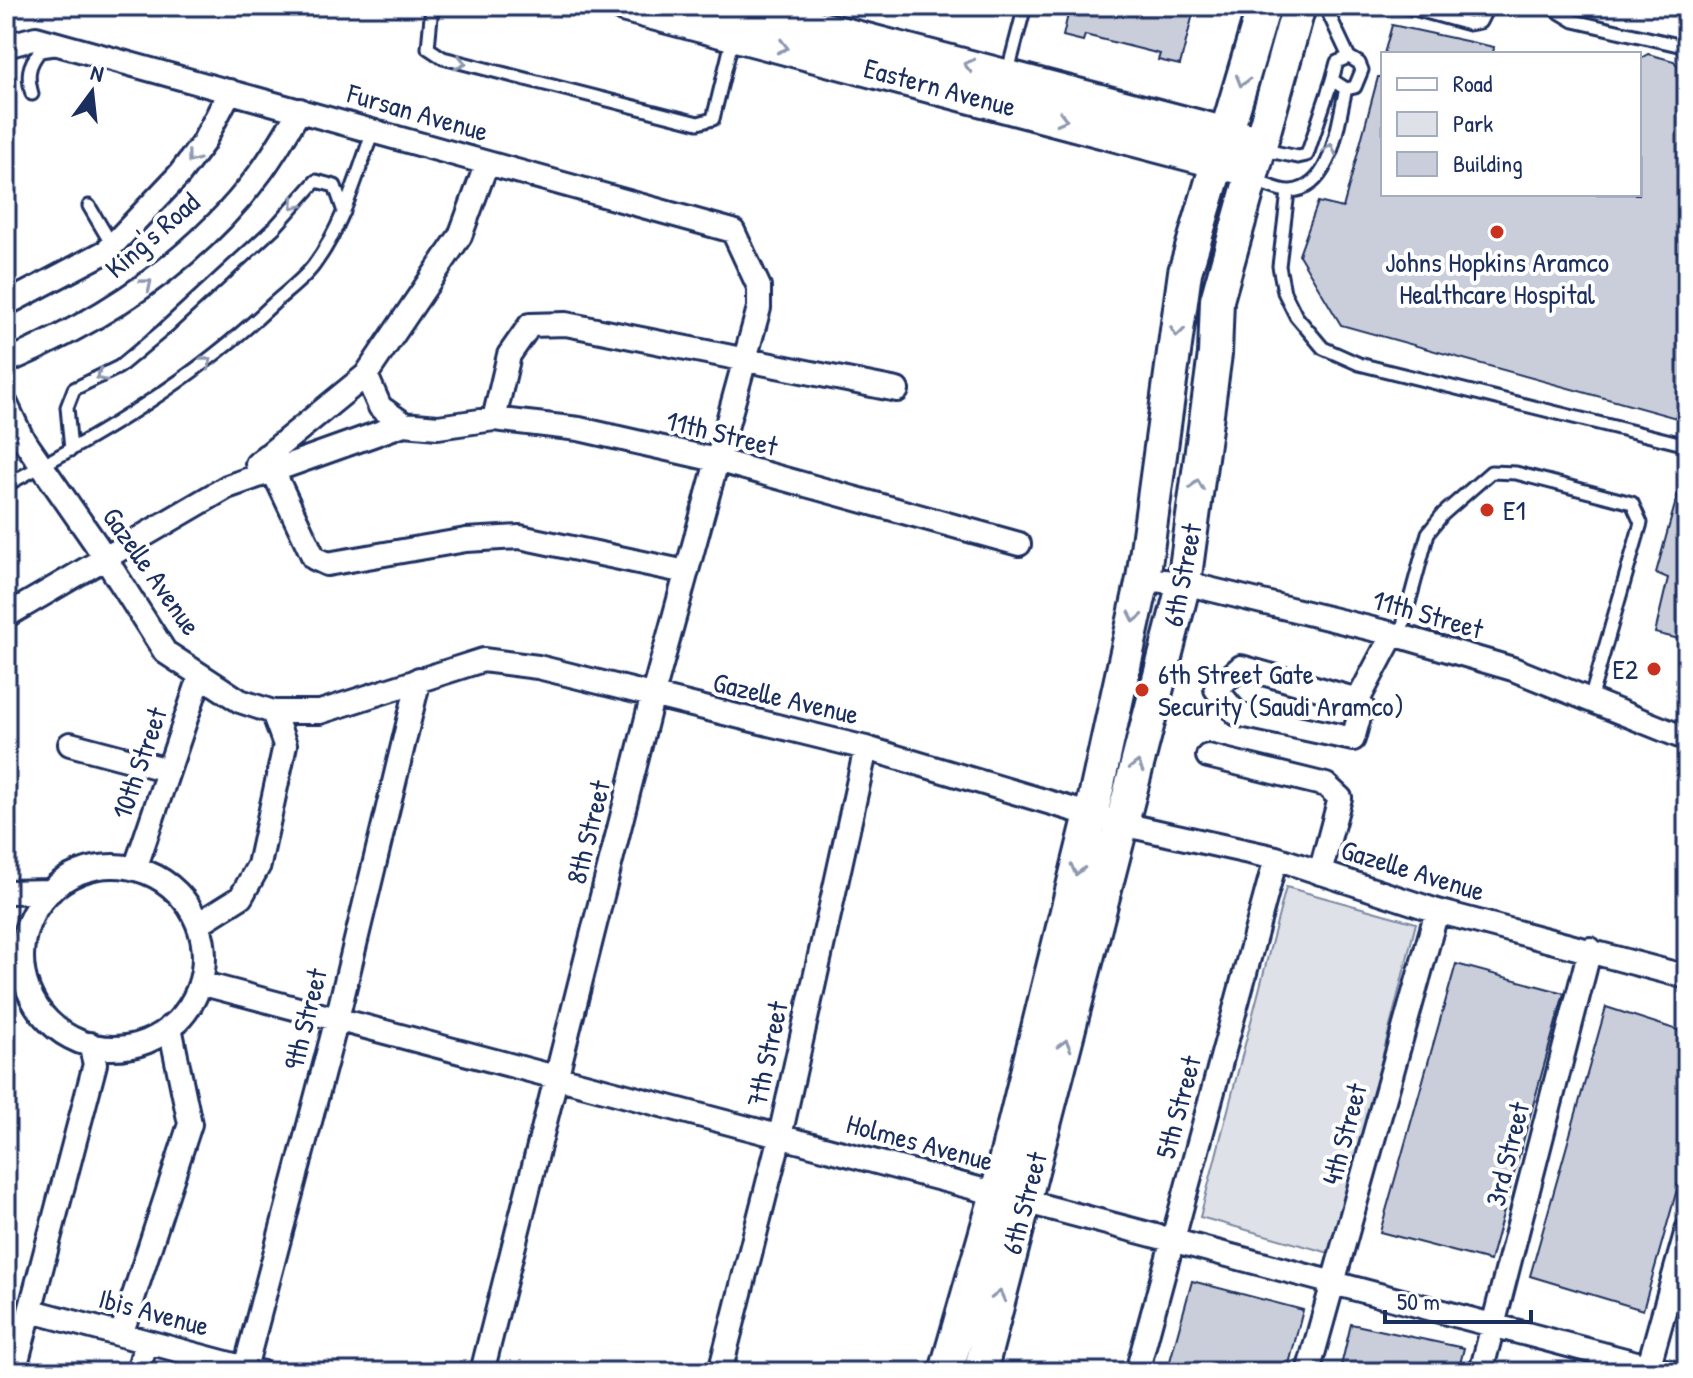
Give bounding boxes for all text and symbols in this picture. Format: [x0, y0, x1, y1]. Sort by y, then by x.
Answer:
one-way arrow [776, 38, 789, 55]
street label: Eastern Avenue [860, 48, 1020, 126]
north arrow [52, 52, 132, 132]
legend [1381, 52, 1641, 196]
one-way arrow [453, 53, 467, 70]
text: N [88, 57, 107, 89]
one-way arrow [963, 58, 977, 75]
text: Road [1453, 67, 1492, 99]
one-way arrow [1235, 73, 1251, 87]
street label: Fursan Avenue [342, 74, 493, 150]
text: Park [1453, 107, 1493, 139]
one-way arrow [1054, 110, 1068, 127]
one-way arrow [1320, 143, 1337, 157]
text: Building [1453, 147, 1523, 179]
one-way arrow [187, 149, 201, 164]
street label: King's Road [97, 183, 207, 287]
one-way arrow [290, 195, 305, 210]
marker: Johns Hopkins Aramco Healthcare Hospital [1488, 223, 1506, 241]
place label: Johns Hopkins Aramco Healthcare Hospital [1385, 243, 1609, 313]
one-way arrow [138, 279, 152, 294]
one-way arrow [1169, 325, 1186, 339]
one-way arrow [197, 357, 212, 372]
one-way arrow [95, 366, 109, 382]
street label: 11th Street [662, 401, 782, 465]
one-way arrow [1189, 478, 1206, 491]
place label: E1 [1503, 491, 1526, 529]
street label: Gazelle Avenue [94, 499, 210, 643]
marker: E1 [1478, 501, 1496, 519]
street label: 6th Street [1153, 520, 1211, 630]
street label: 11th Street [1368, 580, 1488, 648]
one-way arrow [1127, 610, 1144, 623]
place label: E2 [1613, 650, 1638, 688]
place label: 6th Street Gate Security (Saudi Aramco) [1158, 655, 1404, 725]
marker: E2 [1645, 660, 1663, 678]
street label: Gazelle Avenue [710, 663, 862, 733]
marker: 6th Street Gate Security (Saudi Aramco) [1133, 681, 1151, 699]
street label: 10th Street [102, 702, 176, 824]
one-way arrow [1128, 760, 1145, 774]
street label: 8th Street [557, 776, 619, 888]
street label: Gazelle Avenue [1337, 830, 1489, 910]
one-way arrow [1070, 863, 1087, 877]
street label: 9th Street [274, 964, 336, 1074]
street label: 7th Street [737, 997, 797, 1110]
one-way arrow [1055, 1038, 1072, 1052]
street label: 5th Street [1146, 1051, 1210, 1163]
street label: 4th Street [1312, 1079, 1376, 1189]
street label: 3rd Street [1476, 1098, 1538, 1210]
street label: Holmes Avenue [843, 1104, 997, 1180]
street label: 6th Street [992, 1147, 1056, 1258]
scale bar [1385, 1274, 1531, 1324]
street label: Ibis Avenue [95, 1279, 213, 1345]
text: 50 m [1397, 1285, 1440, 1317]
one-way arrow [990, 1290, 1007, 1304]

